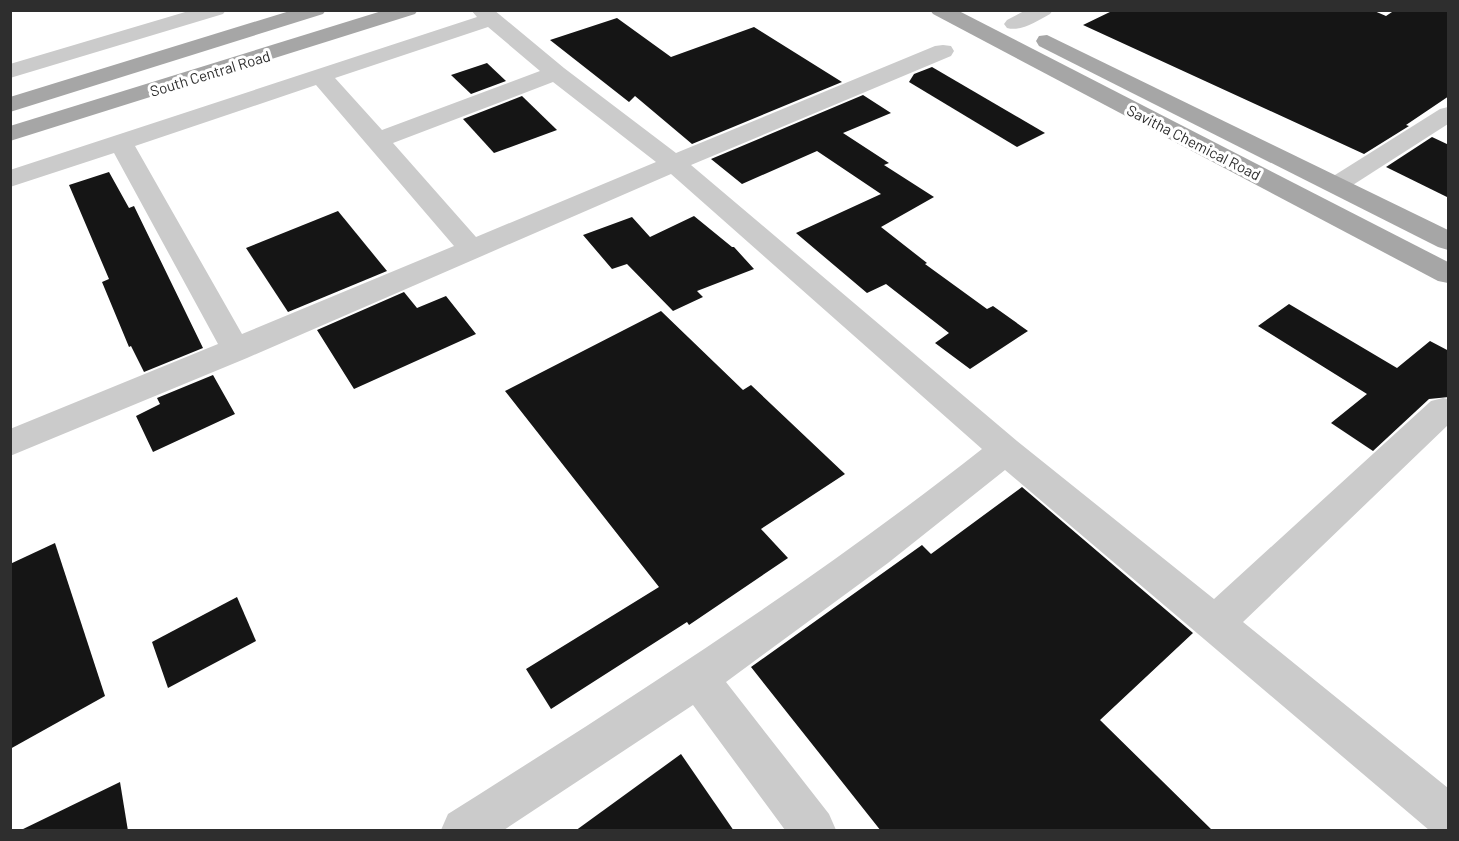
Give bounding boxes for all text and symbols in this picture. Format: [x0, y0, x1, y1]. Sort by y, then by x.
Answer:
street label: South Central Road [148, 46, 272, 100]
street label: Savitha Chemical Road [1124, 100, 1264, 184]

